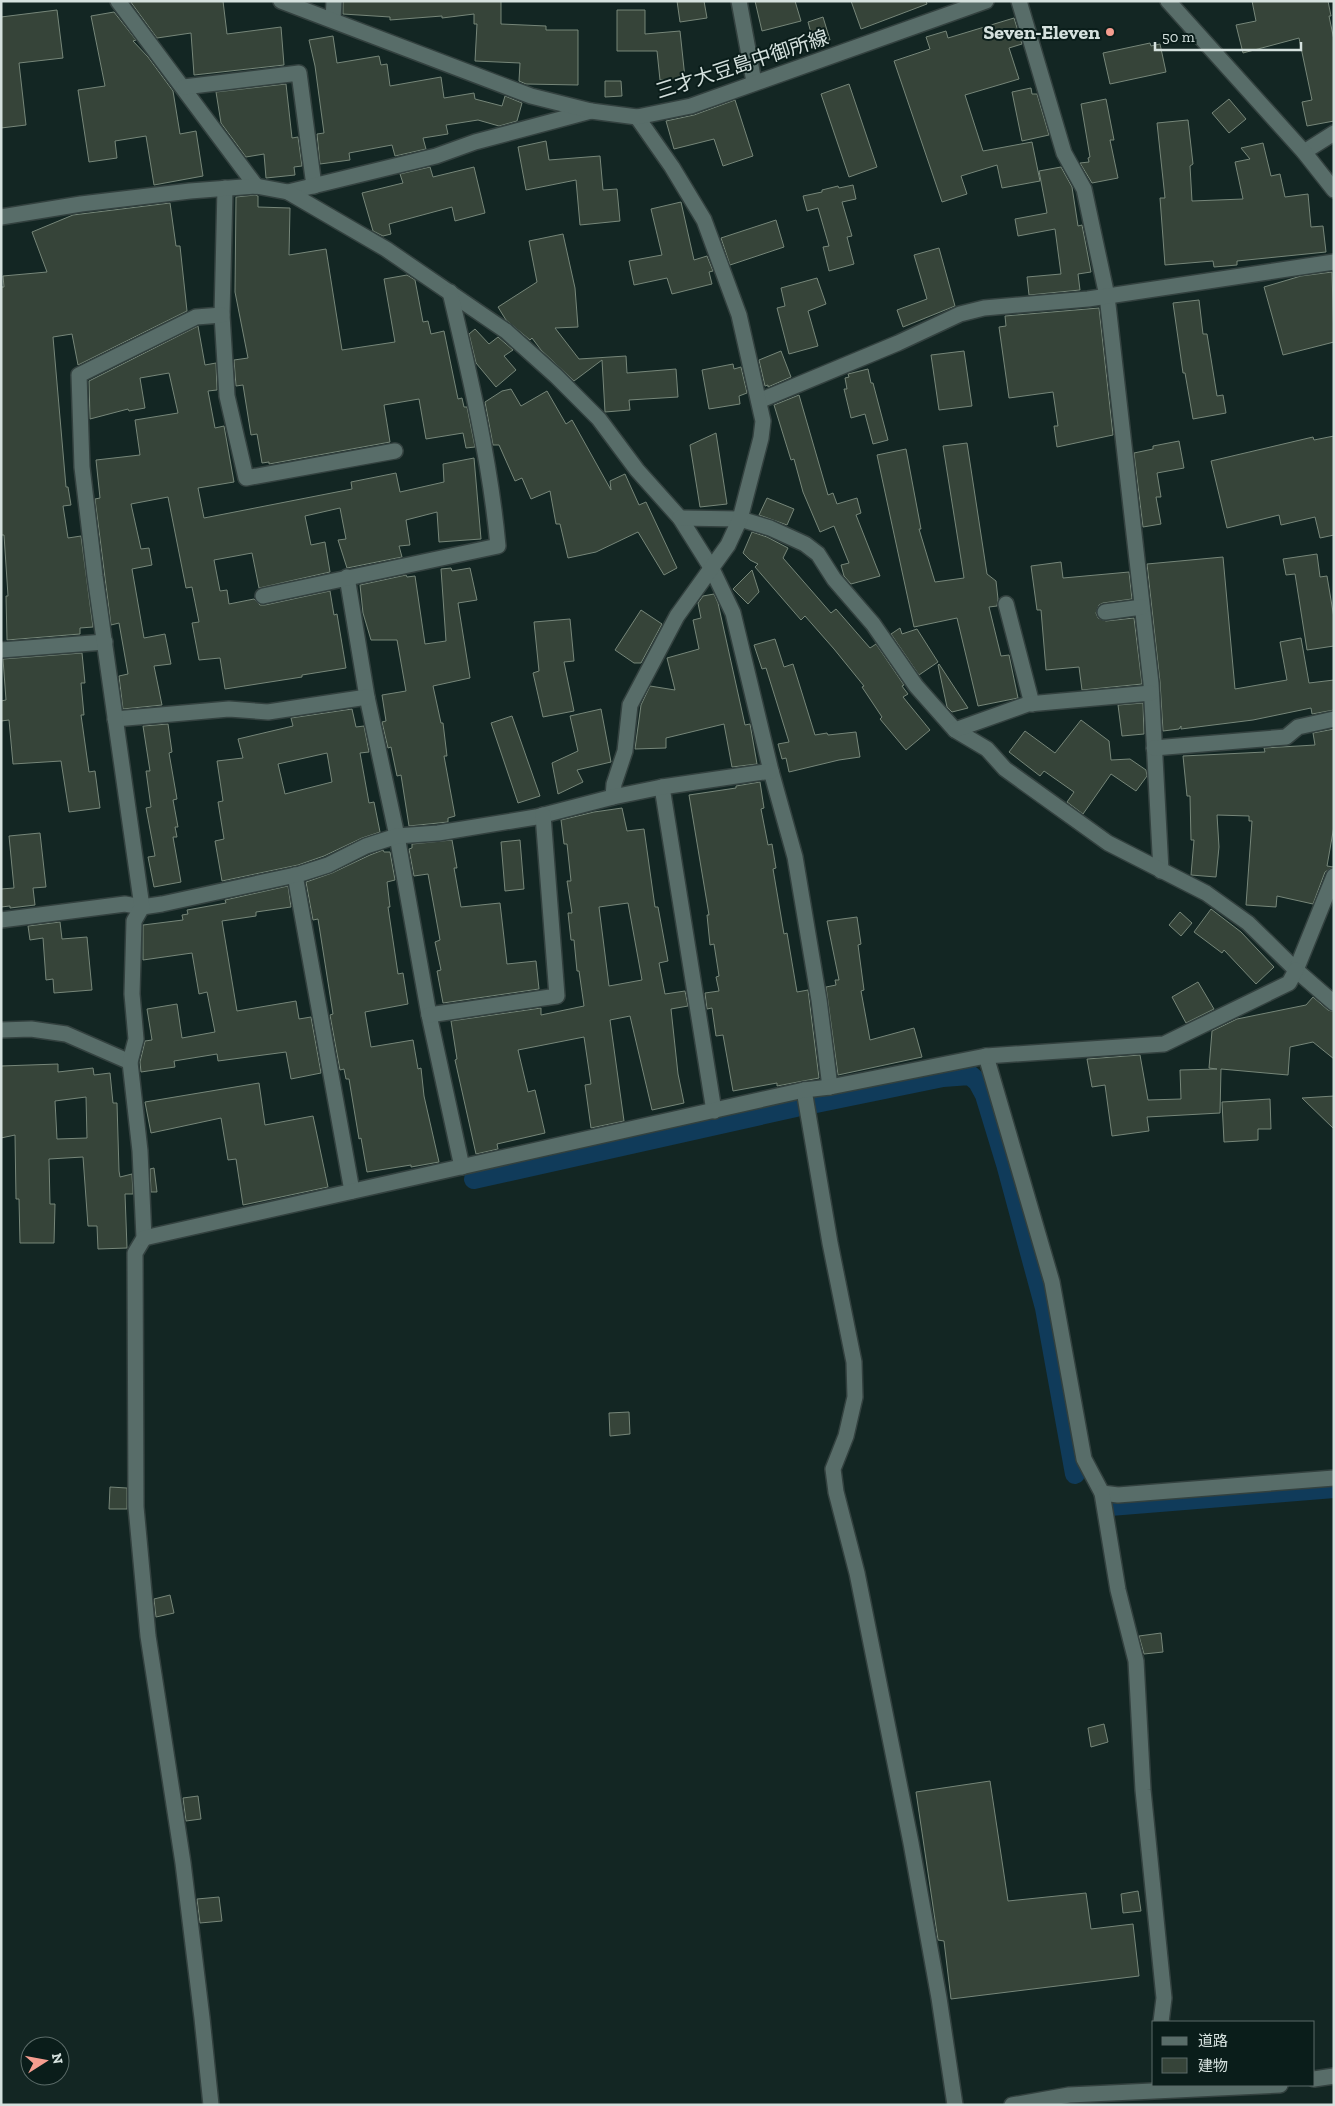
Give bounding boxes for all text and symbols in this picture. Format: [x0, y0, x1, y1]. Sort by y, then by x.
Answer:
place label: Seven-Eleven [983, 20, 1100, 44]
scale bar [1155, 20, 1301, 52]
street label: 三才大豆島中御所線 [653, 25, 831, 103]
marker: Seven-Eleven [1104, 26, 1116, 38]
text: 50 m [1162, 28, 1195, 46]
legend [1152, 2021, 1315, 2086]
text: 道路 [1198, 2032, 1228, 2050]
north arrow [20, 2036, 70, 2086]
text: N [48, 2052, 67, 2066]
text: 建物 [1198, 2057, 1228, 2075]

